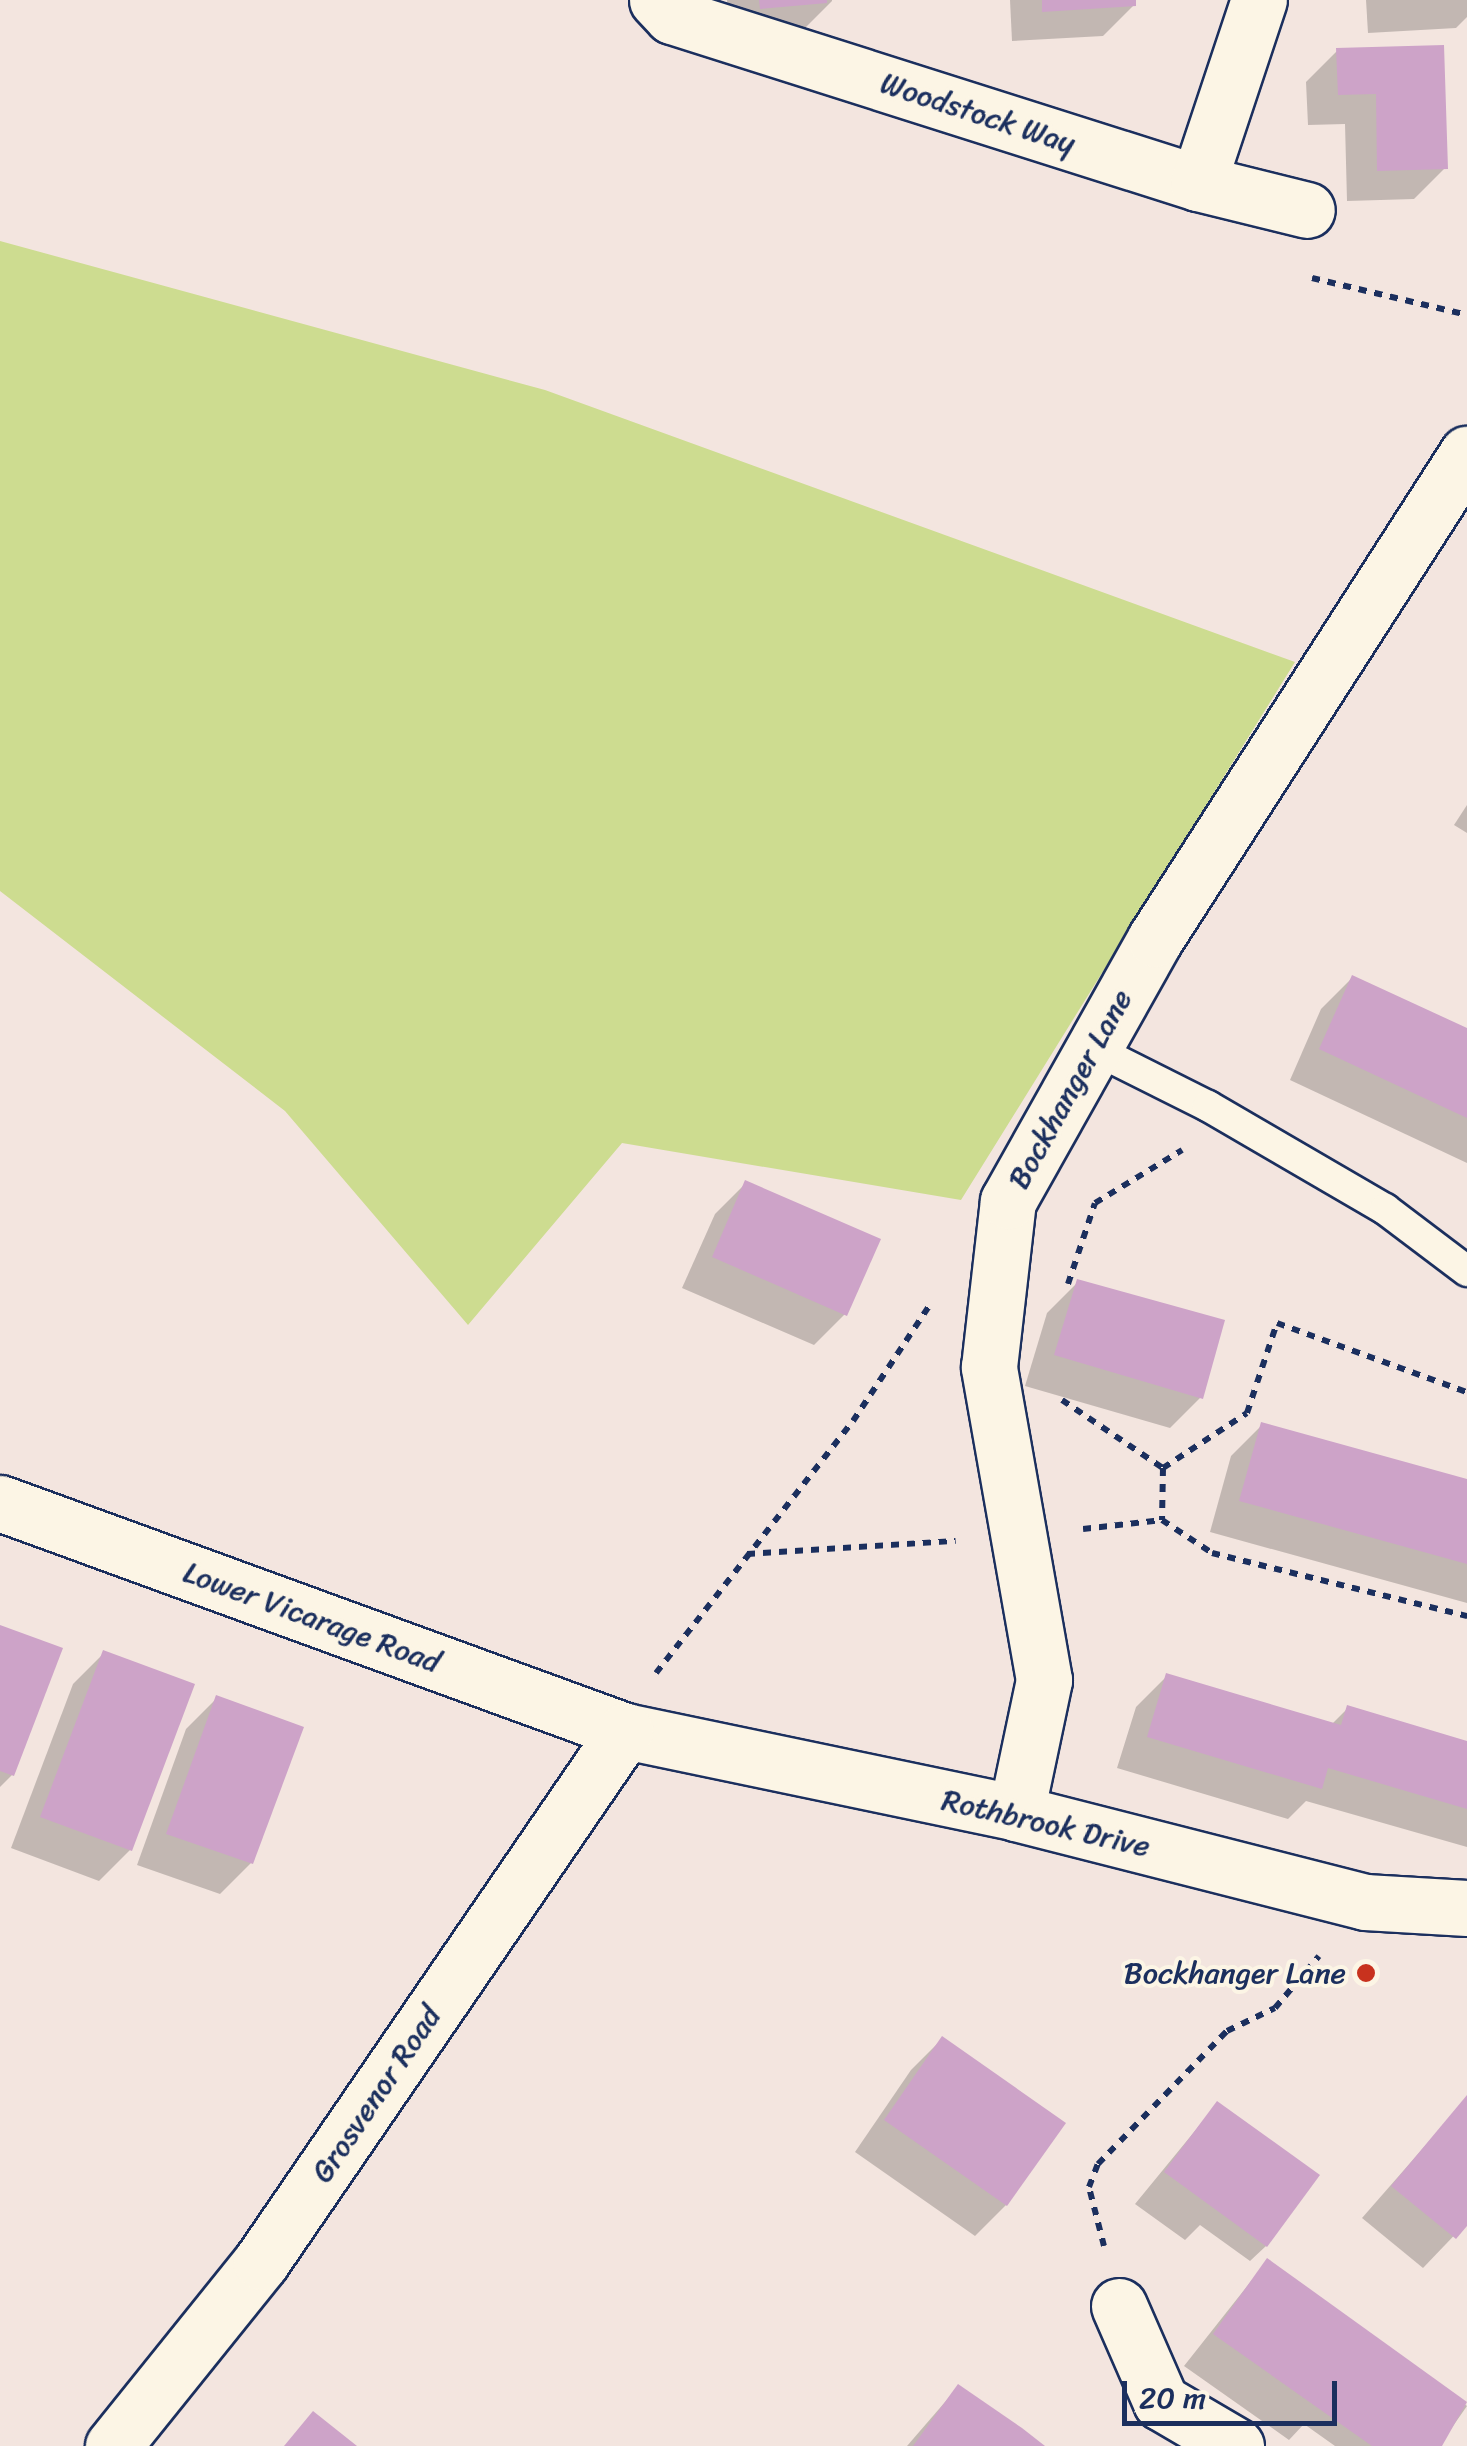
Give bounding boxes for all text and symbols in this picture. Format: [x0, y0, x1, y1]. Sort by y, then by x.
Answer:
street label: Woodstock Way [876, 65, 1080, 161]
street label: Bockhanger Lane [1000, 983, 1140, 1195]
street label: Lower Vicarage Road [178, 1554, 446, 1680]
street label: Rothbrook Drive [939, 1782, 1153, 1864]
place label: Bockhanger Lane [1124, 1955, 1346, 1991]
marker: Bockhanger Lane [1355, 1962, 1377, 1984]
street label: Grosvenor Road [304, 1999, 448, 2189]
scale bar [1127, 2361, 1342, 2423]
text: 20 m [1139, 2371, 1206, 2425]

